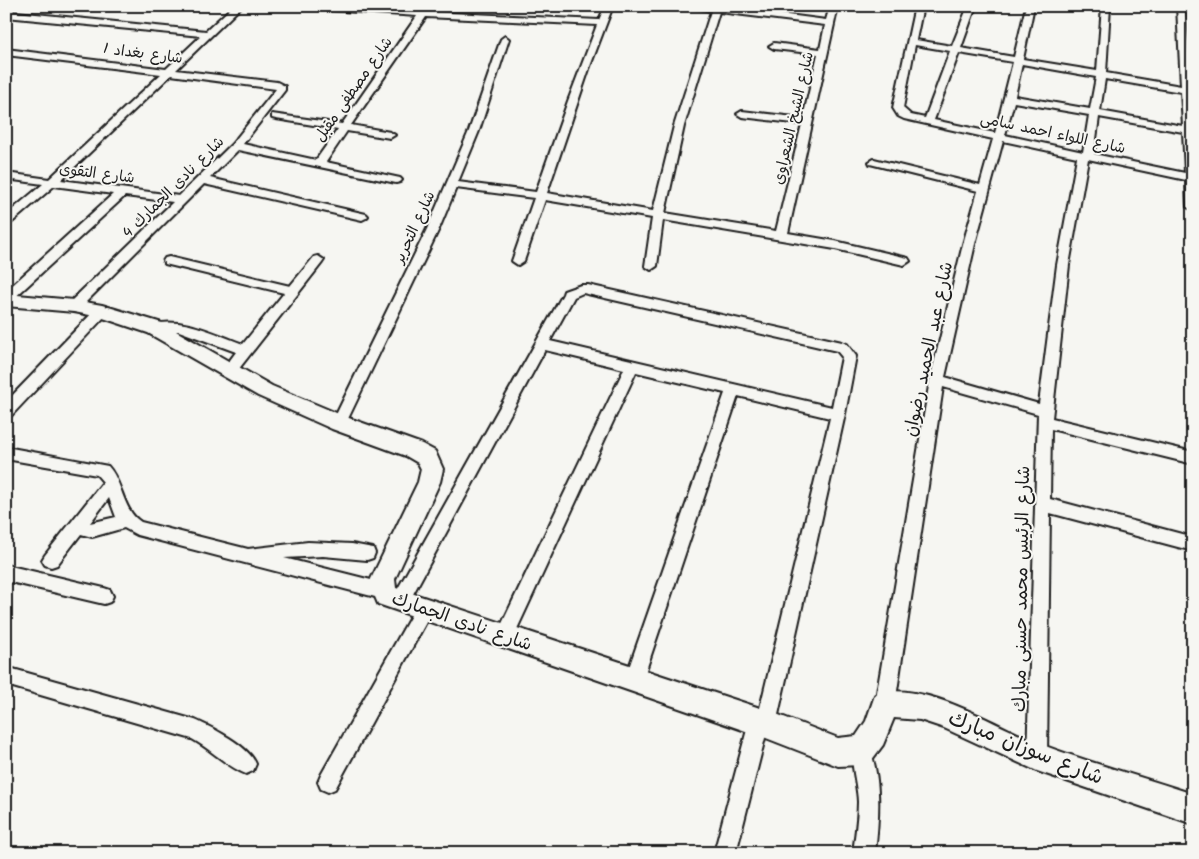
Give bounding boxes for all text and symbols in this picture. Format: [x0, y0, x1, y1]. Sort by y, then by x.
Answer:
street label: شارع مصطفى مقبل [309, 32, 399, 147]
street label: شارع بغداد 1 [102, 37, 184, 71]
street label: شارع الشيخ الشعراوى [767, 49, 821, 187]
street label: شارع اللواء احمد سامى [978, 107, 1128, 161]
street label: شارع نادى الجمارك 4 [117, 131, 230, 244]
street label: شارع التقوى [58, 157, 136, 191]
street label: شارع التحرير [387, 187, 442, 269]
street label: شارع عبد الحميد رضوان [897, 259, 962, 440]
street label: شارع الرئيس محمد حسنى مبارك [1006, 466, 1039, 713]
street label: شارع نادى الجمارك [387, 585, 536, 660]
street label: شارع سوزان مبارك [943, 702, 1108, 795]

